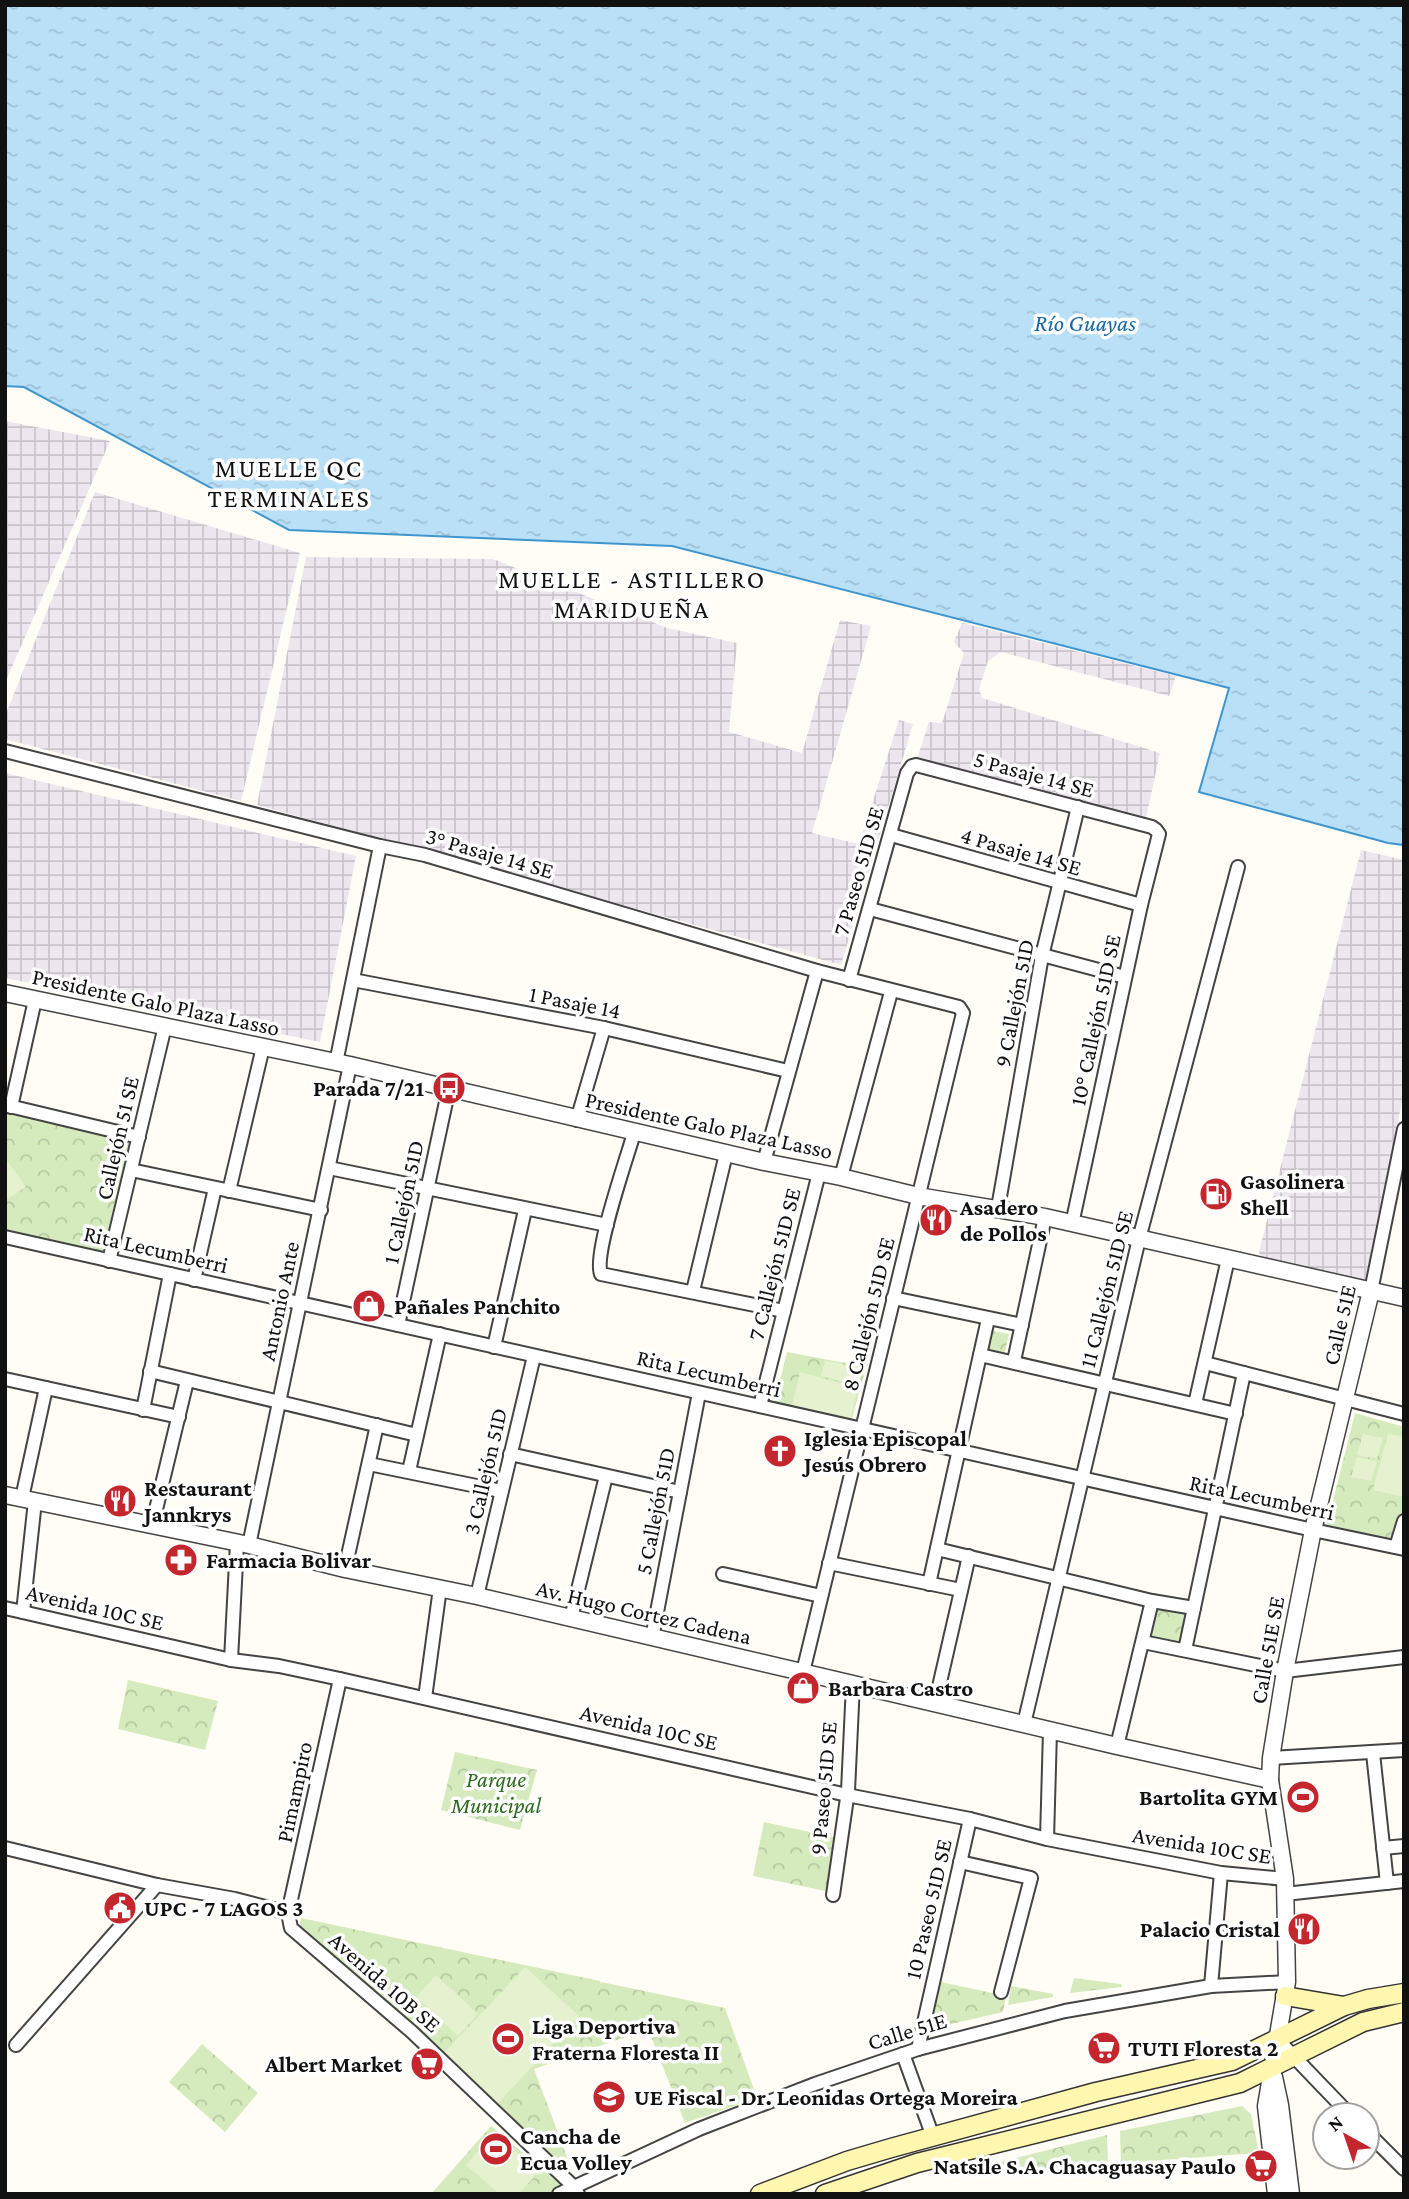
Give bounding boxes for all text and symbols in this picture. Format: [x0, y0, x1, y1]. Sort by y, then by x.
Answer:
water label: Río Guayas [1034, 309, 1136, 336]
district label: MUELLE QC TERMINALES [207, 454, 371, 513]
district label: MUELLE - ASTILLERO MARIDUEÑA [498, 565, 766, 624]
street label: 5 Pasaje 14 SE [971, 745, 1097, 803]
street label: 7 Paseo 51D SE [827, 804, 889, 938]
street label: 4 Pasaje 14 SE [958, 821, 1084, 881]
street label: 3° Pasaje 14 SE [423, 822, 557, 884]
street label: 10° Callejón 51D SE [1064, 932, 1126, 1108]
street label: 9 Callejón 51D [989, 937, 1039, 1069]
street label: Presidente Galo Plaza Lasso [30, 963, 282, 1041]
street label: 1 Pasaje 14 [527, 980, 623, 1024]
bus stop icon: Parada 7/21 [430, 1069, 468, 1107]
street label: Callejón 51 SE [90, 1074, 144, 1202]
place label: Parada 7/21 [313, 1075, 424, 1101]
street label: Presidente Galo Plaza Lasso [583, 1086, 835, 1164]
street label: 1 Callejón 51D [377, 1138, 429, 1266]
place label: Gasolinera Shell [1240, 1168, 1345, 1220]
fuel station icon: Gasolinera Shell [1197, 1175, 1235, 1213]
street label: 7 Callejón 51D SE [742, 1185, 806, 1343]
place label: Asadero de Pollos [959, 1194, 1047, 1246]
restaurant icon: Asadero de Pollos [917, 1201, 955, 1239]
street label: 11 Callejón 51D SE [1074, 1208, 1138, 1370]
street label: Rita Lecumberri [81, 1220, 231, 1278]
street label: 8 Callejón 51D SE [836, 1234, 900, 1394]
street label: Antonio Ante [254, 1239, 304, 1363]
street label: Calle 51E [1317, 1282, 1361, 1368]
shop icon: Pañales Panchito [350, 1287, 388, 1325]
place label: Pañales Panchito [394, 1293, 560, 1319]
street label: Rita Lecumberri [634, 1344, 784, 1402]
street label: 3 Callejón 51D [458, 1405, 512, 1537]
place label: Iglesia Episcopal Jesús Obrero [802, 1425, 967, 1477]
church icon: Iglesia Episcopal Jesús Obrero [761, 1432, 799, 1470]
street label: 5 Callejón 51D [630, 1445, 680, 1577]
street label: Rita Lecumberri [1187, 1469, 1337, 1525]
place label: Restaurant Jannkrys [142, 1475, 252, 1527]
restaurant icon: Restaurant Jannkrys [101, 1482, 139, 1520]
pharmacy icon: Farmacia Bolivar [162, 1541, 200, 1579]
place label: Farmacia Bolivar [206, 1547, 371, 1573]
street label: Av. Hugo Cortez Cadena [534, 1575, 754, 1649]
street label: Avenida 10C SE [24, 1579, 166, 1635]
street label: Calle 51E SE [1245, 1594, 1289, 1706]
shop icon: Barbara Castro [784, 1669, 822, 1707]
place label: Barbara Castro [828, 1675, 973, 1701]
street label: Avenida 10C SE [578, 1699, 720, 1755]
street label: 9 Paseo 51D SE [804, 1720, 842, 1856]
street label: Pimampiro [271, 1739, 317, 1845]
park label: Parque Municipal [450, 1766, 541, 1818]
sports icon: Bartolita GYM [1284, 1778, 1322, 1816]
place label: Bartolita GYM [1139, 1784, 1278, 1810]
street label: Avenida 10C SE [1131, 1821, 1273, 1869]
street label: 10 Paseo 51D SE [899, 1836, 957, 1982]
public building icon: UPC - 7 LAGOS 3 [101, 1889, 139, 1927]
place label: UPC - 7 LAGOS 3 [144, 1895, 303, 1921]
restaurant icon: Palacio Cristal [1285, 1910, 1323, 1948]
place label: Palacio Cristal [1140, 1916, 1280, 1942]
street label: Avenida 10B SE [324, 1926, 446, 2038]
street label: Calle 51E [864, 2007, 950, 2055]
place label: Liga Deportiva Fraterna Floresta II [532, 2013, 719, 2065]
sports icon: Liga Deportiva Fraterna Floresta II [489, 2020, 527, 2058]
supermarket icon: TUTI Floresta 2 [1085, 2029, 1123, 2067]
place label: TUTI Floresta 2 [1128, 2035, 1279, 2061]
supermarket icon: Albert Market [408, 2045, 446, 2083]
place label: Albert Market [264, 2051, 403, 2077]
school or university icon: UE Fiscal - Dr. Leonidas Ortega Moreira [590, 2078, 628, 2116]
place label: UE Fiscal - Dr. Leonidas Ortega Moreira [634, 2084, 1019, 2110]
north arrow [1311, 2101, 1381, 2171]
text: N [1324, 2111, 1347, 2136]
place label: Cancha de Ecua Volley [520, 2123, 633, 2175]
sports icon: Cancha de Ecua Volley [477, 2130, 515, 2168]
supermarket icon: Natsile S.A. Chacaguasay Paulo [1242, 2147, 1280, 2185]
place label: Natsile S.A. Chacaguasay Paulo [933, 2153, 1236, 2179]

